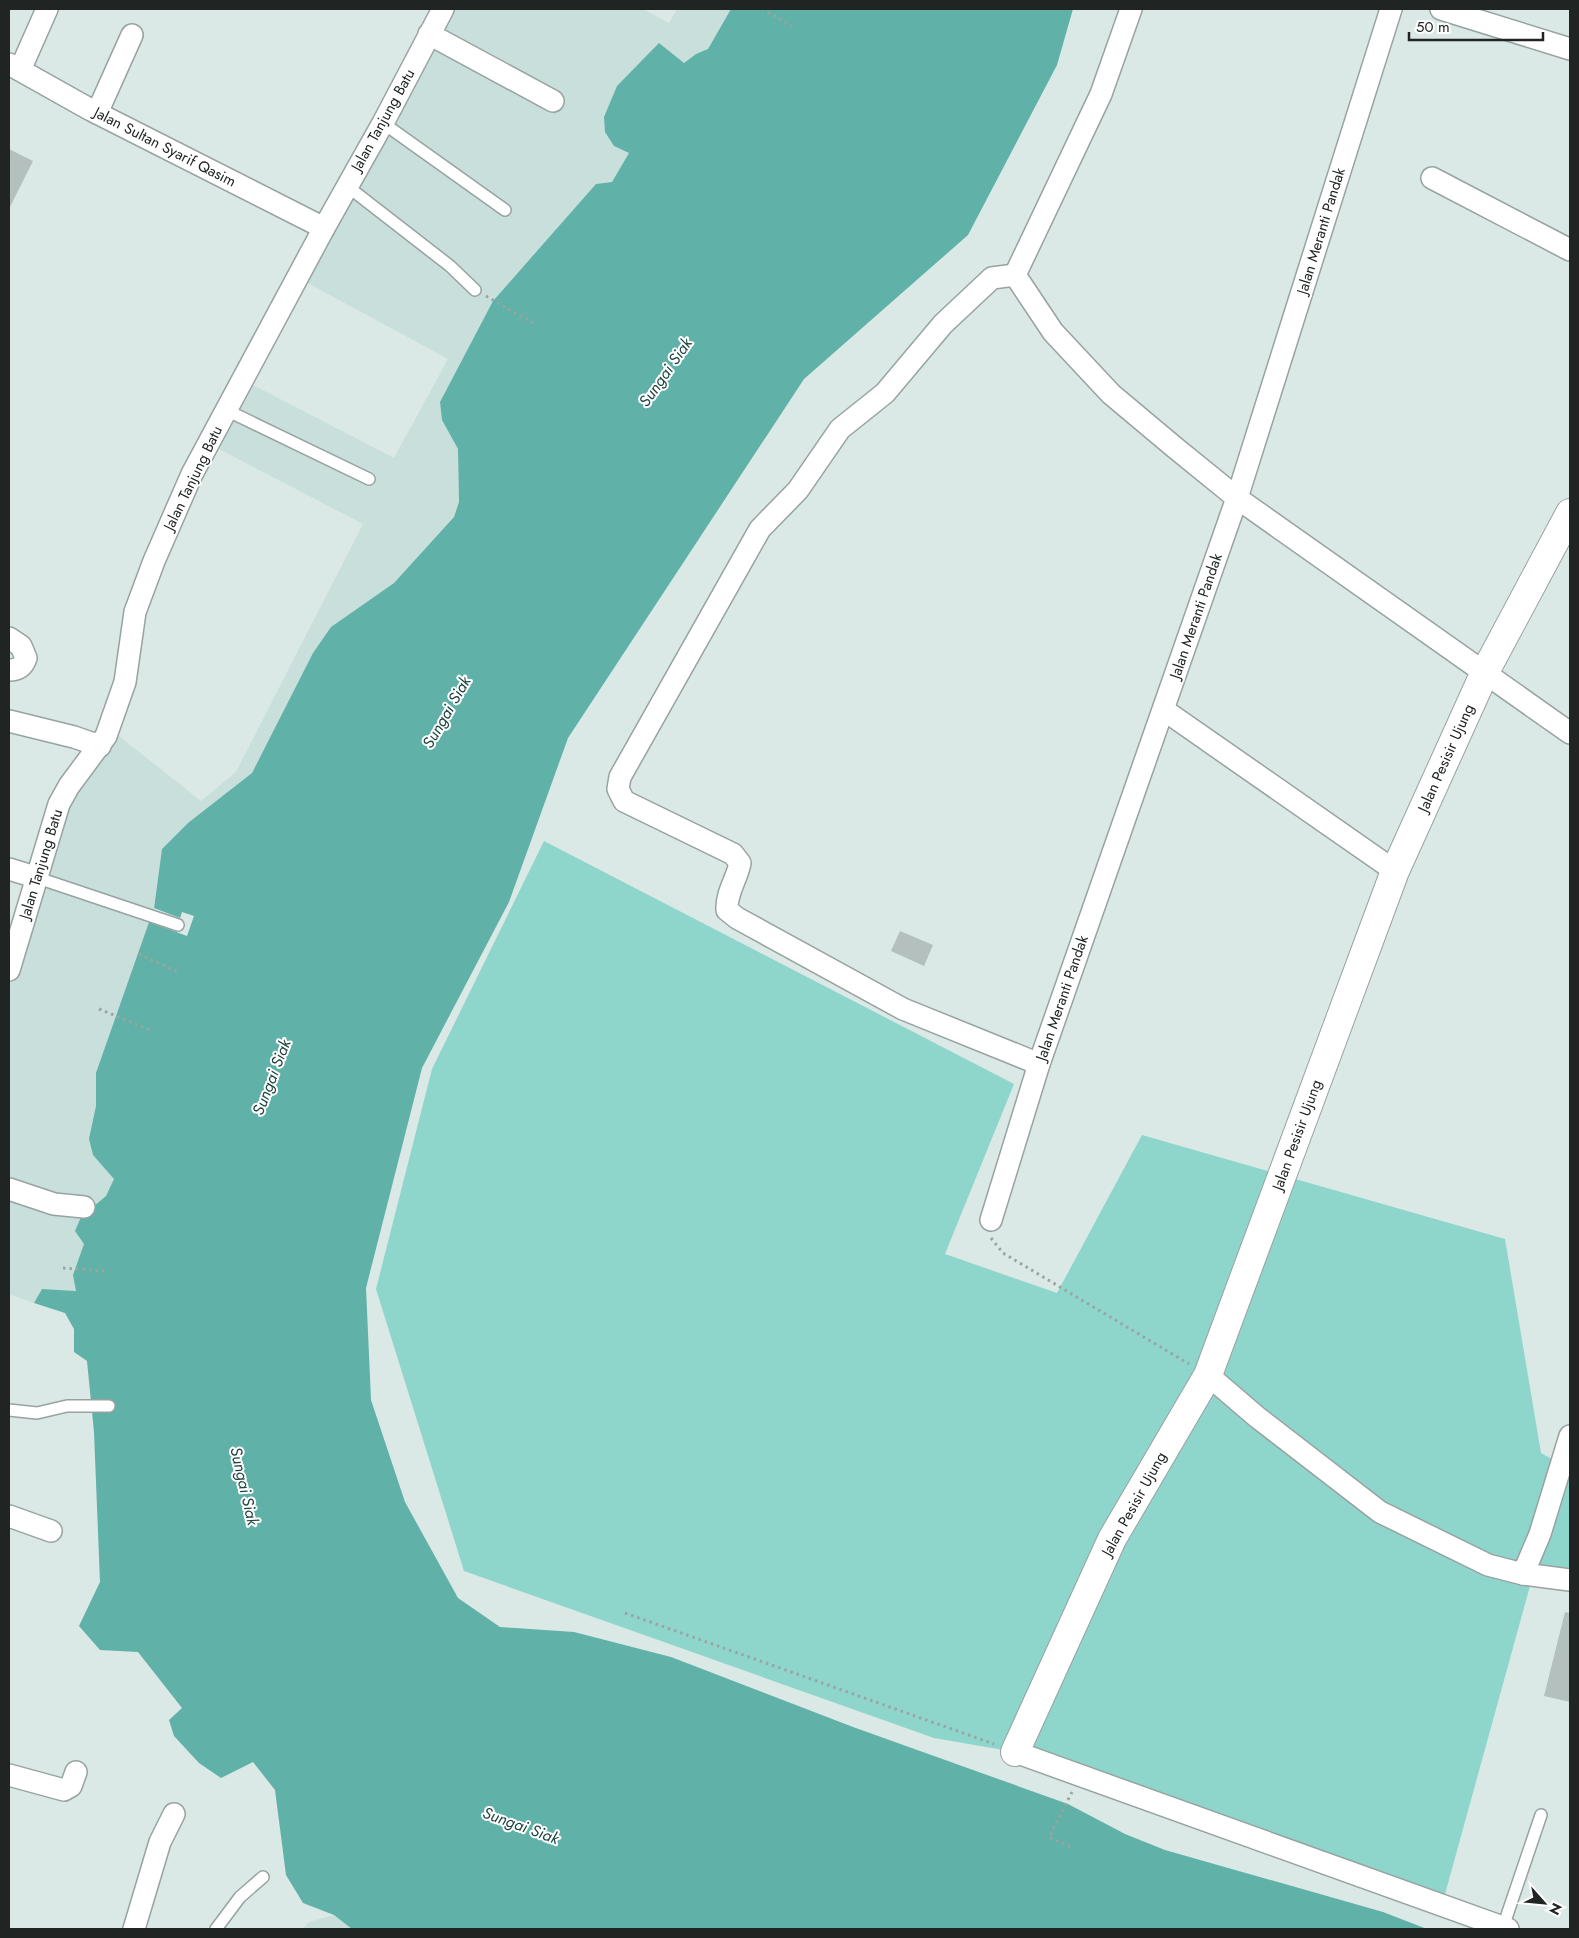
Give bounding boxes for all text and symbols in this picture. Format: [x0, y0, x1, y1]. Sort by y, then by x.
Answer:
scale bar [1409, 10, 1543, 42]
text: 50 m [1416, 16, 1450, 38]
street label: Jalan Tanjung Batu [345, 65, 420, 177]
street label: Jalan Sultan Syarif Qasim [88, 101, 240, 192]
street label: Jalan Meranti Pandak [1291, 165, 1351, 299]
water label: Sungai Siak [633, 332, 698, 411]
street label: Jalan Tanjung Batu [157, 422, 228, 536]
street label: Jalan Meranti Pandak [1164, 550, 1228, 683]
water label: Sungai Siak [417, 671, 477, 752]
street label: Jalan Pesisir Ujung [1411, 700, 1480, 817]
street label: Jalan Tanjung Batu [13, 806, 68, 924]
street label: Jalan Meranti Pandak [1030, 932, 1094, 1065]
water label: Sungai Siak [246, 1035, 297, 1118]
street label: Jalan Pesisir Ujung [1266, 1077, 1327, 1195]
water label: Sungai Siak [224, 1445, 265, 1529]
street label: Jalan Pesisir Ujung [1095, 1448, 1172, 1562]
water label: Sungai Siak [480, 1801, 563, 1850]
north arrow [1519, 1878, 1569, 1928]
text: N [1544, 1899, 1567, 1918]

